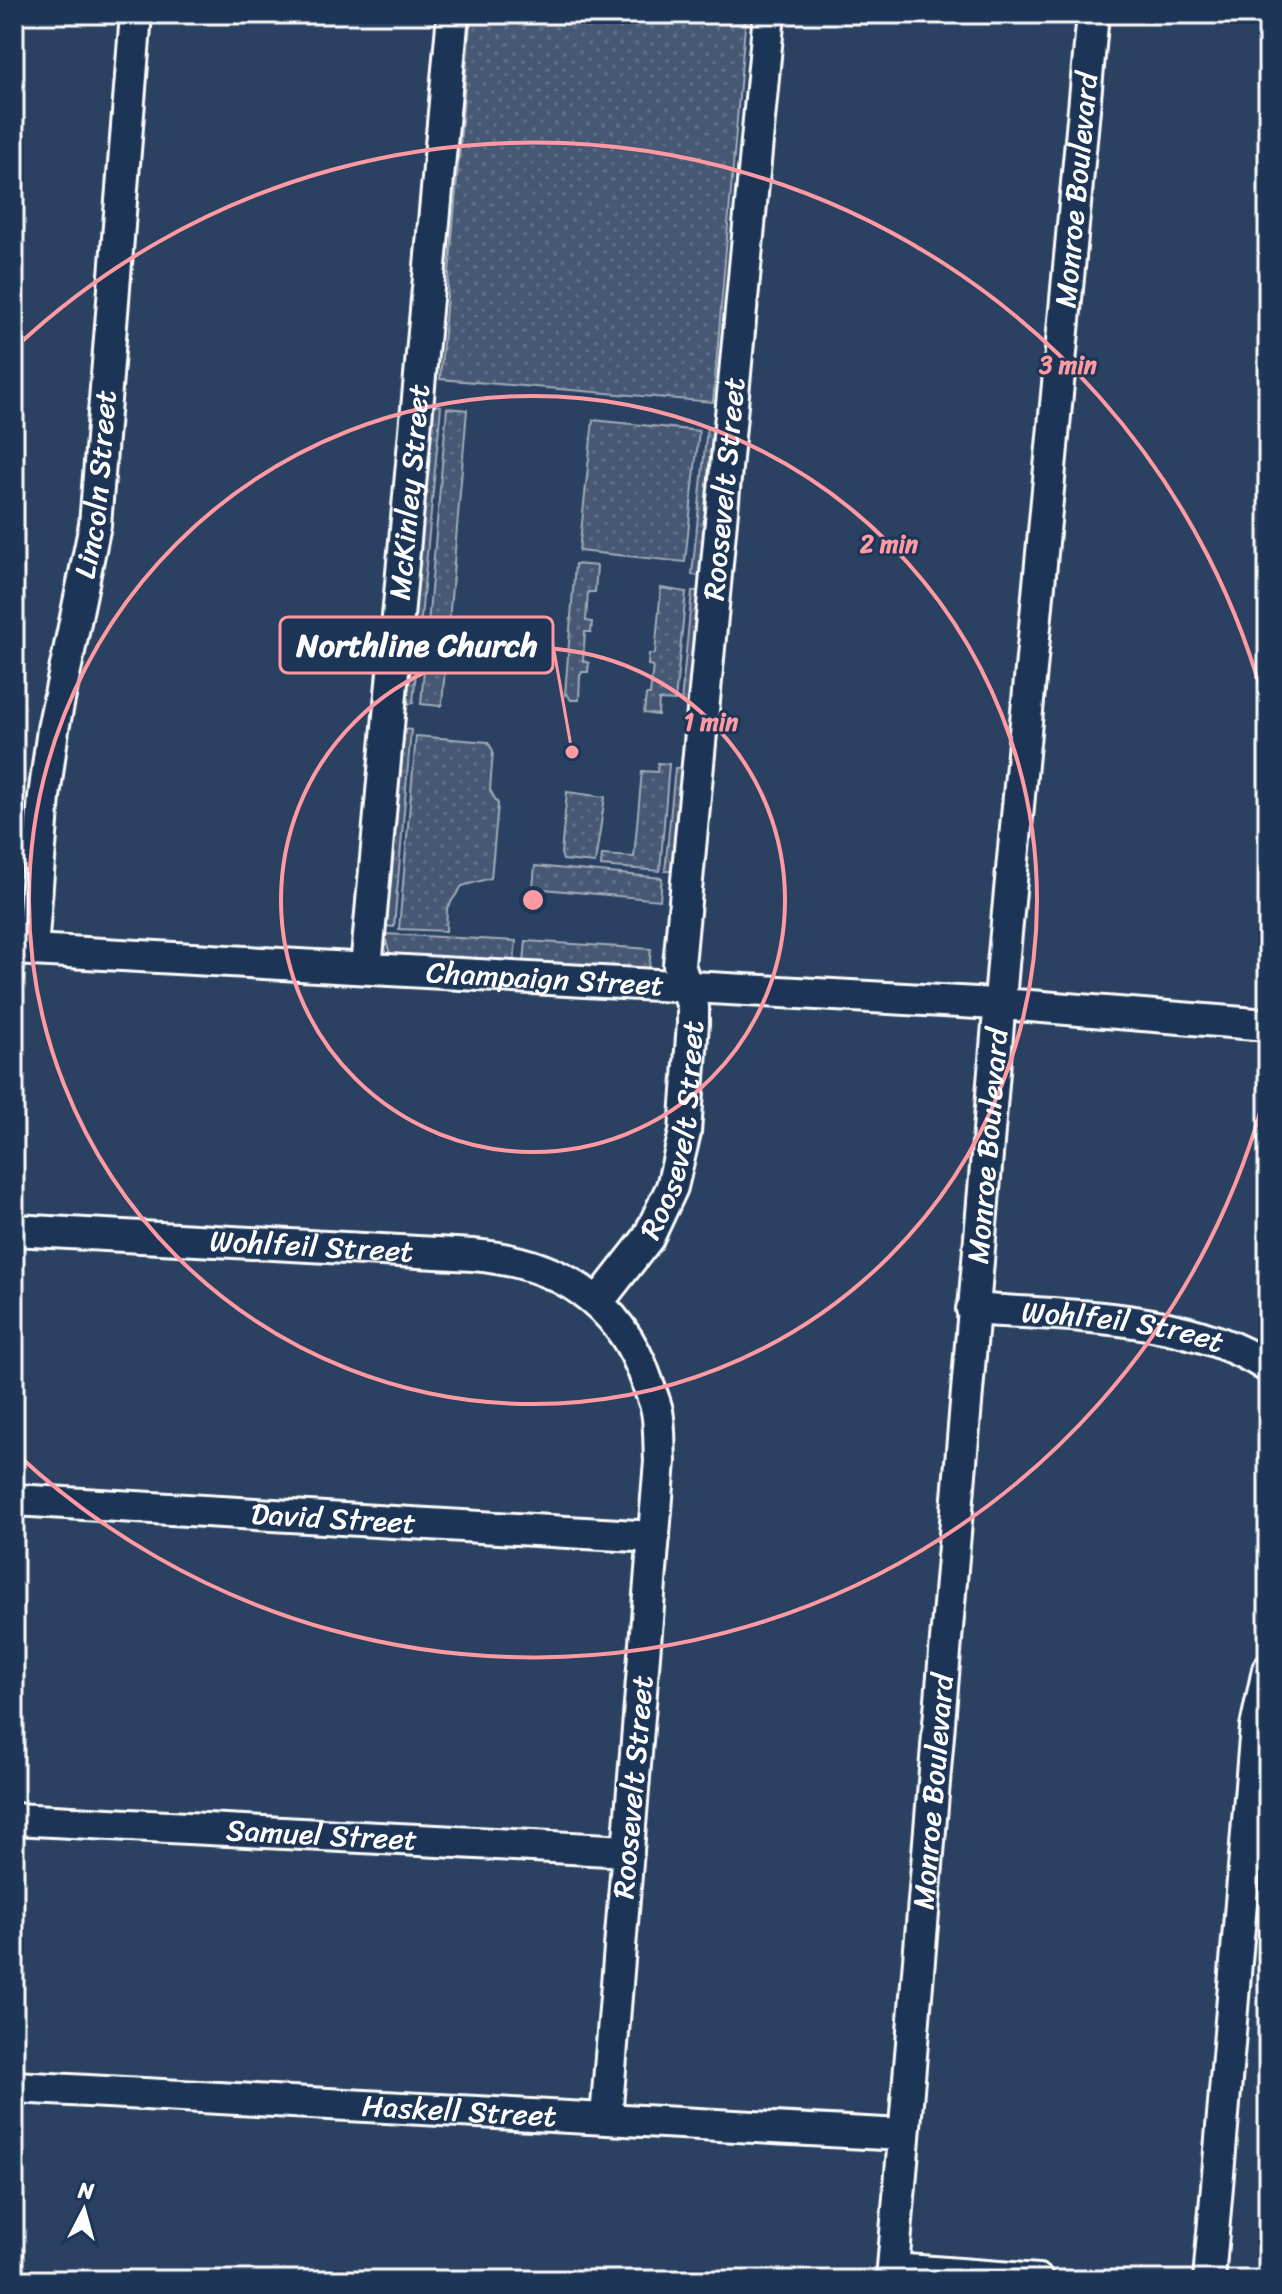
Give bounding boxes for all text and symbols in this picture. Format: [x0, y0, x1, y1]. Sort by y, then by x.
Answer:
street label: Monroe Boulevard [1038, 68, 1115, 310]
text: 3 min [1038, 344, 1097, 386]
street label: Roosevelt Street [687, 375, 762, 603]
street label: McKinley Street [373, 382, 446, 602]
street label: Lincoln Street [58, 388, 133, 583]
text: 2 min [859, 523, 918, 565]
callout: Northline Church [280, 617, 553, 673]
text: Northline Church [296, 617, 538, 674]
text: 1 min [684, 701, 738, 743]
centre of rings [519, 886, 547, 914]
street label: Champaign Street [425, 945, 666, 1012]
street label: Roosevelt Street [624, 1018, 720, 1249]
street label: Monroe Boulevard [951, 1024, 1025, 1266]
street label: Wohlfeil Street [208, 1214, 415, 1279]
street label: Wohlfeil Street [1020, 1285, 1232, 1369]
street label: David Street [249, 1487, 417, 1550]
street label: Monroe Boulevard [896, 1670, 970, 1912]
street label: Roosevelt Street [596, 1673, 670, 1901]
street label: Samuel Street [225, 1803, 418, 1867]
street label: Haskell Street [361, 2079, 558, 2143]
north arrow [44, 2170, 124, 2250]
text: N [75, 2170, 96, 2211]

